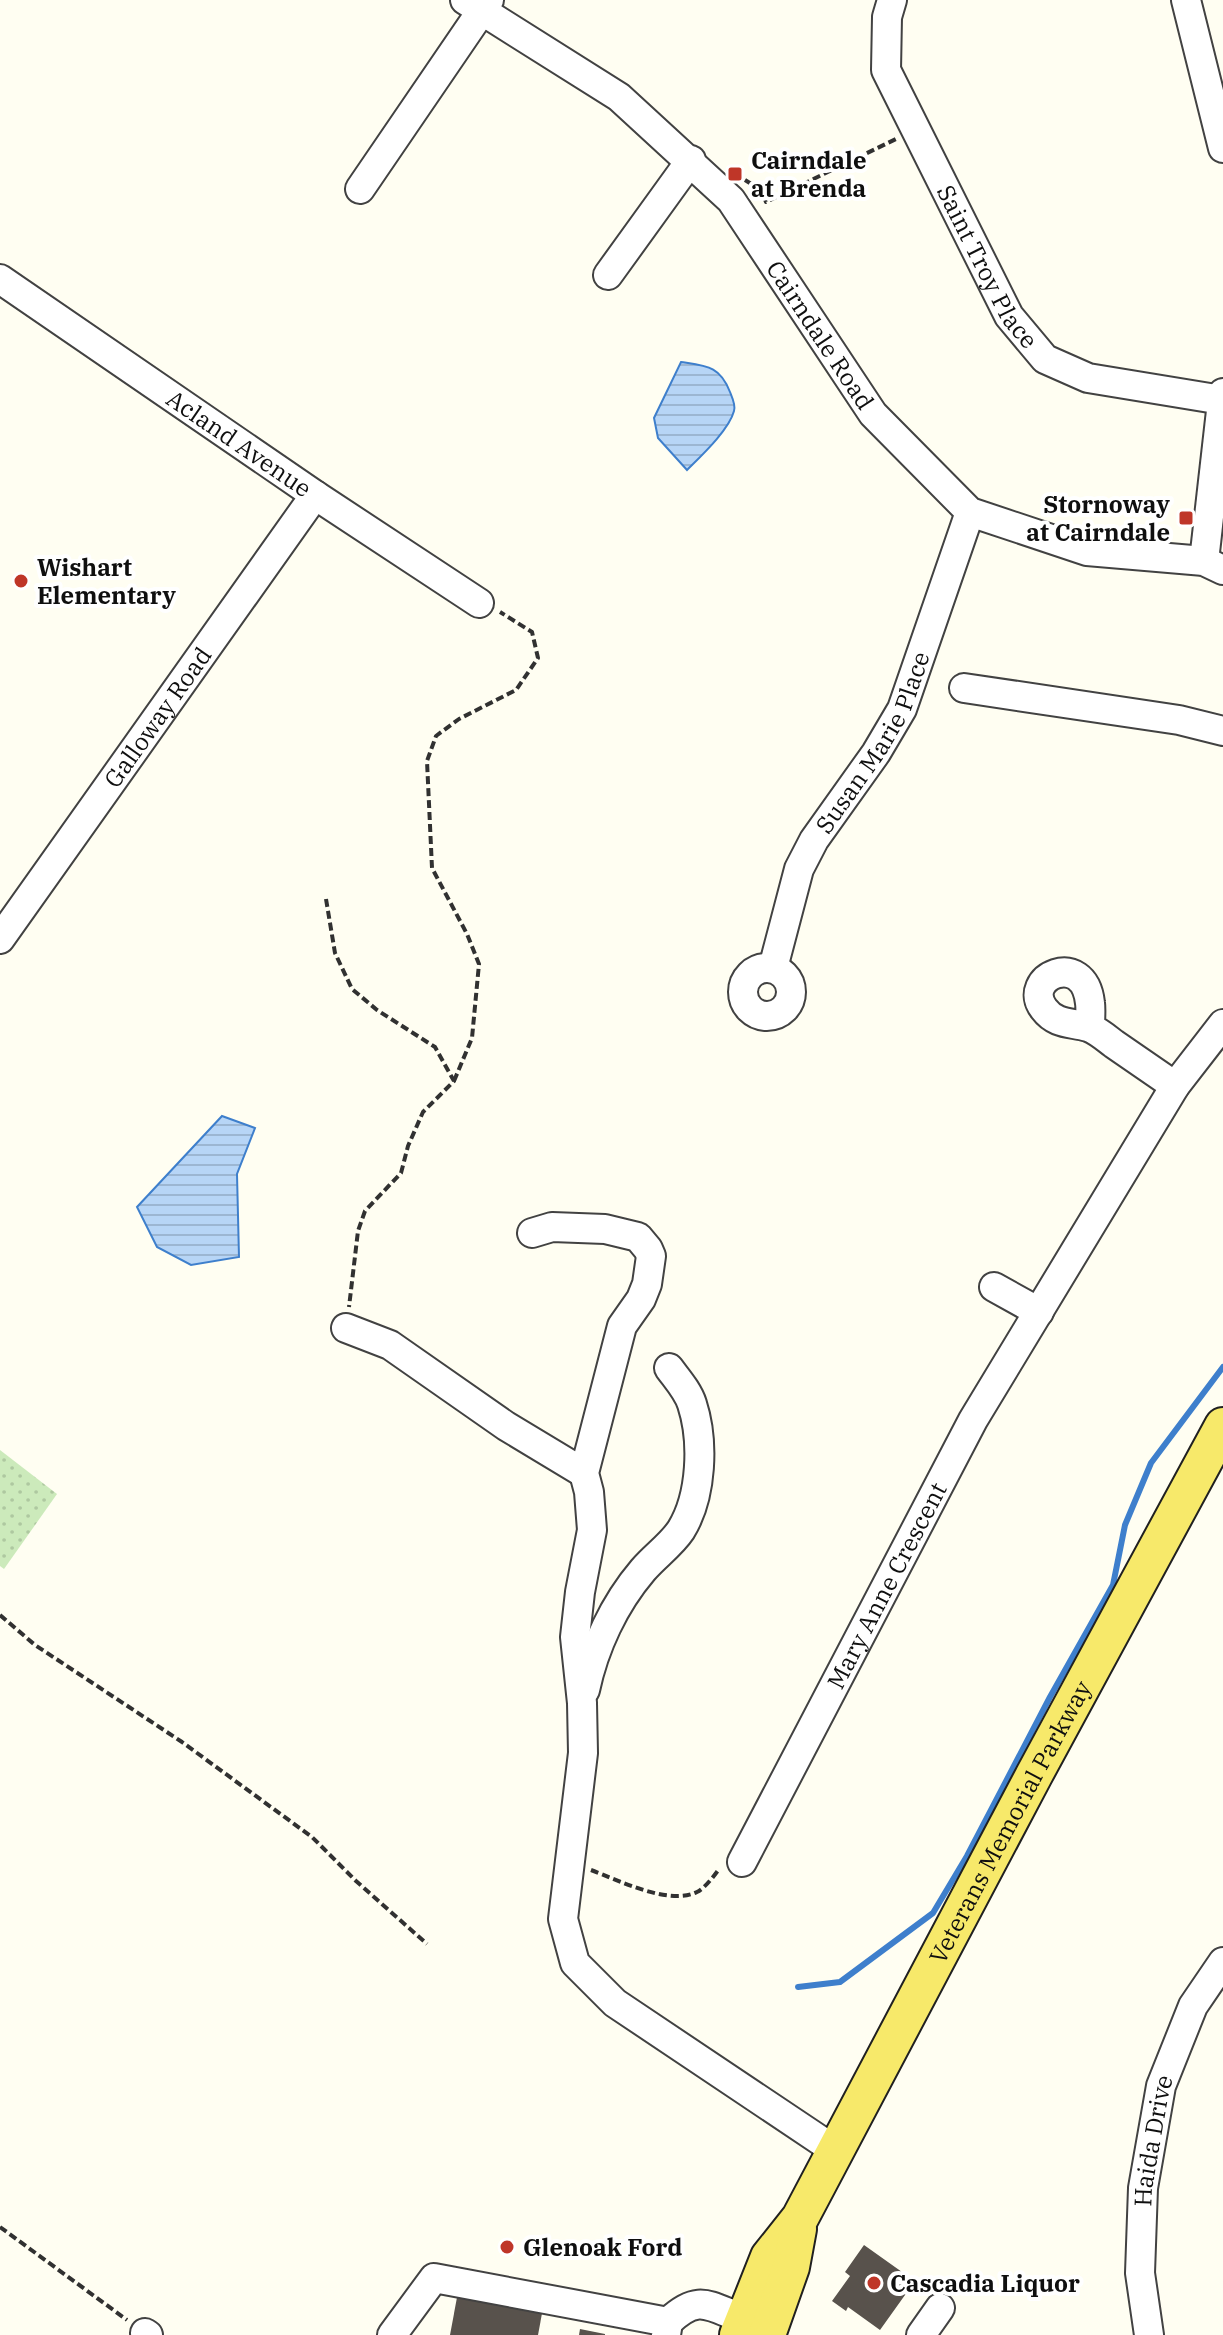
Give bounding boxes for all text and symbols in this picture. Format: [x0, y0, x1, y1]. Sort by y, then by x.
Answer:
place label: Cairndale at Brenda [751, 144, 867, 204]
marker: Cairndale at Brenda [726, 165, 744, 183]
street label: Saint Troy Place [930, 179, 1045, 355]
street label: Cairndale Road [759, 254, 882, 416]
street label: Acland Avenue [160, 382, 318, 504]
place label: Stornoway at Cairndale [1026, 488, 1170, 548]
marker: Stornoway at Cairndale [1177, 509, 1195, 527]
place label: Wishart Elementary [37, 551, 176, 611]
marker: Wishart Elementary [12, 572, 30, 590]
street label: Galloway Road [96, 640, 218, 794]
street label: Susan Marie Place [808, 647, 937, 839]
street label: Mary Anne Crescent [819, 1477, 954, 1694]
street label: Veterans Memorial Parkway [921, 1675, 1098, 1969]
street label: Haida Drive [1126, 2069, 1180, 2207]
place label: Glenoak Ford [523, 2231, 682, 2263]
marker: Glenoak Ford [498, 2238, 516, 2256]
place label: Cascadia Liquor [890, 2267, 1080, 2299]
marker: Cascadia Liquor [865, 2274, 883, 2292]

